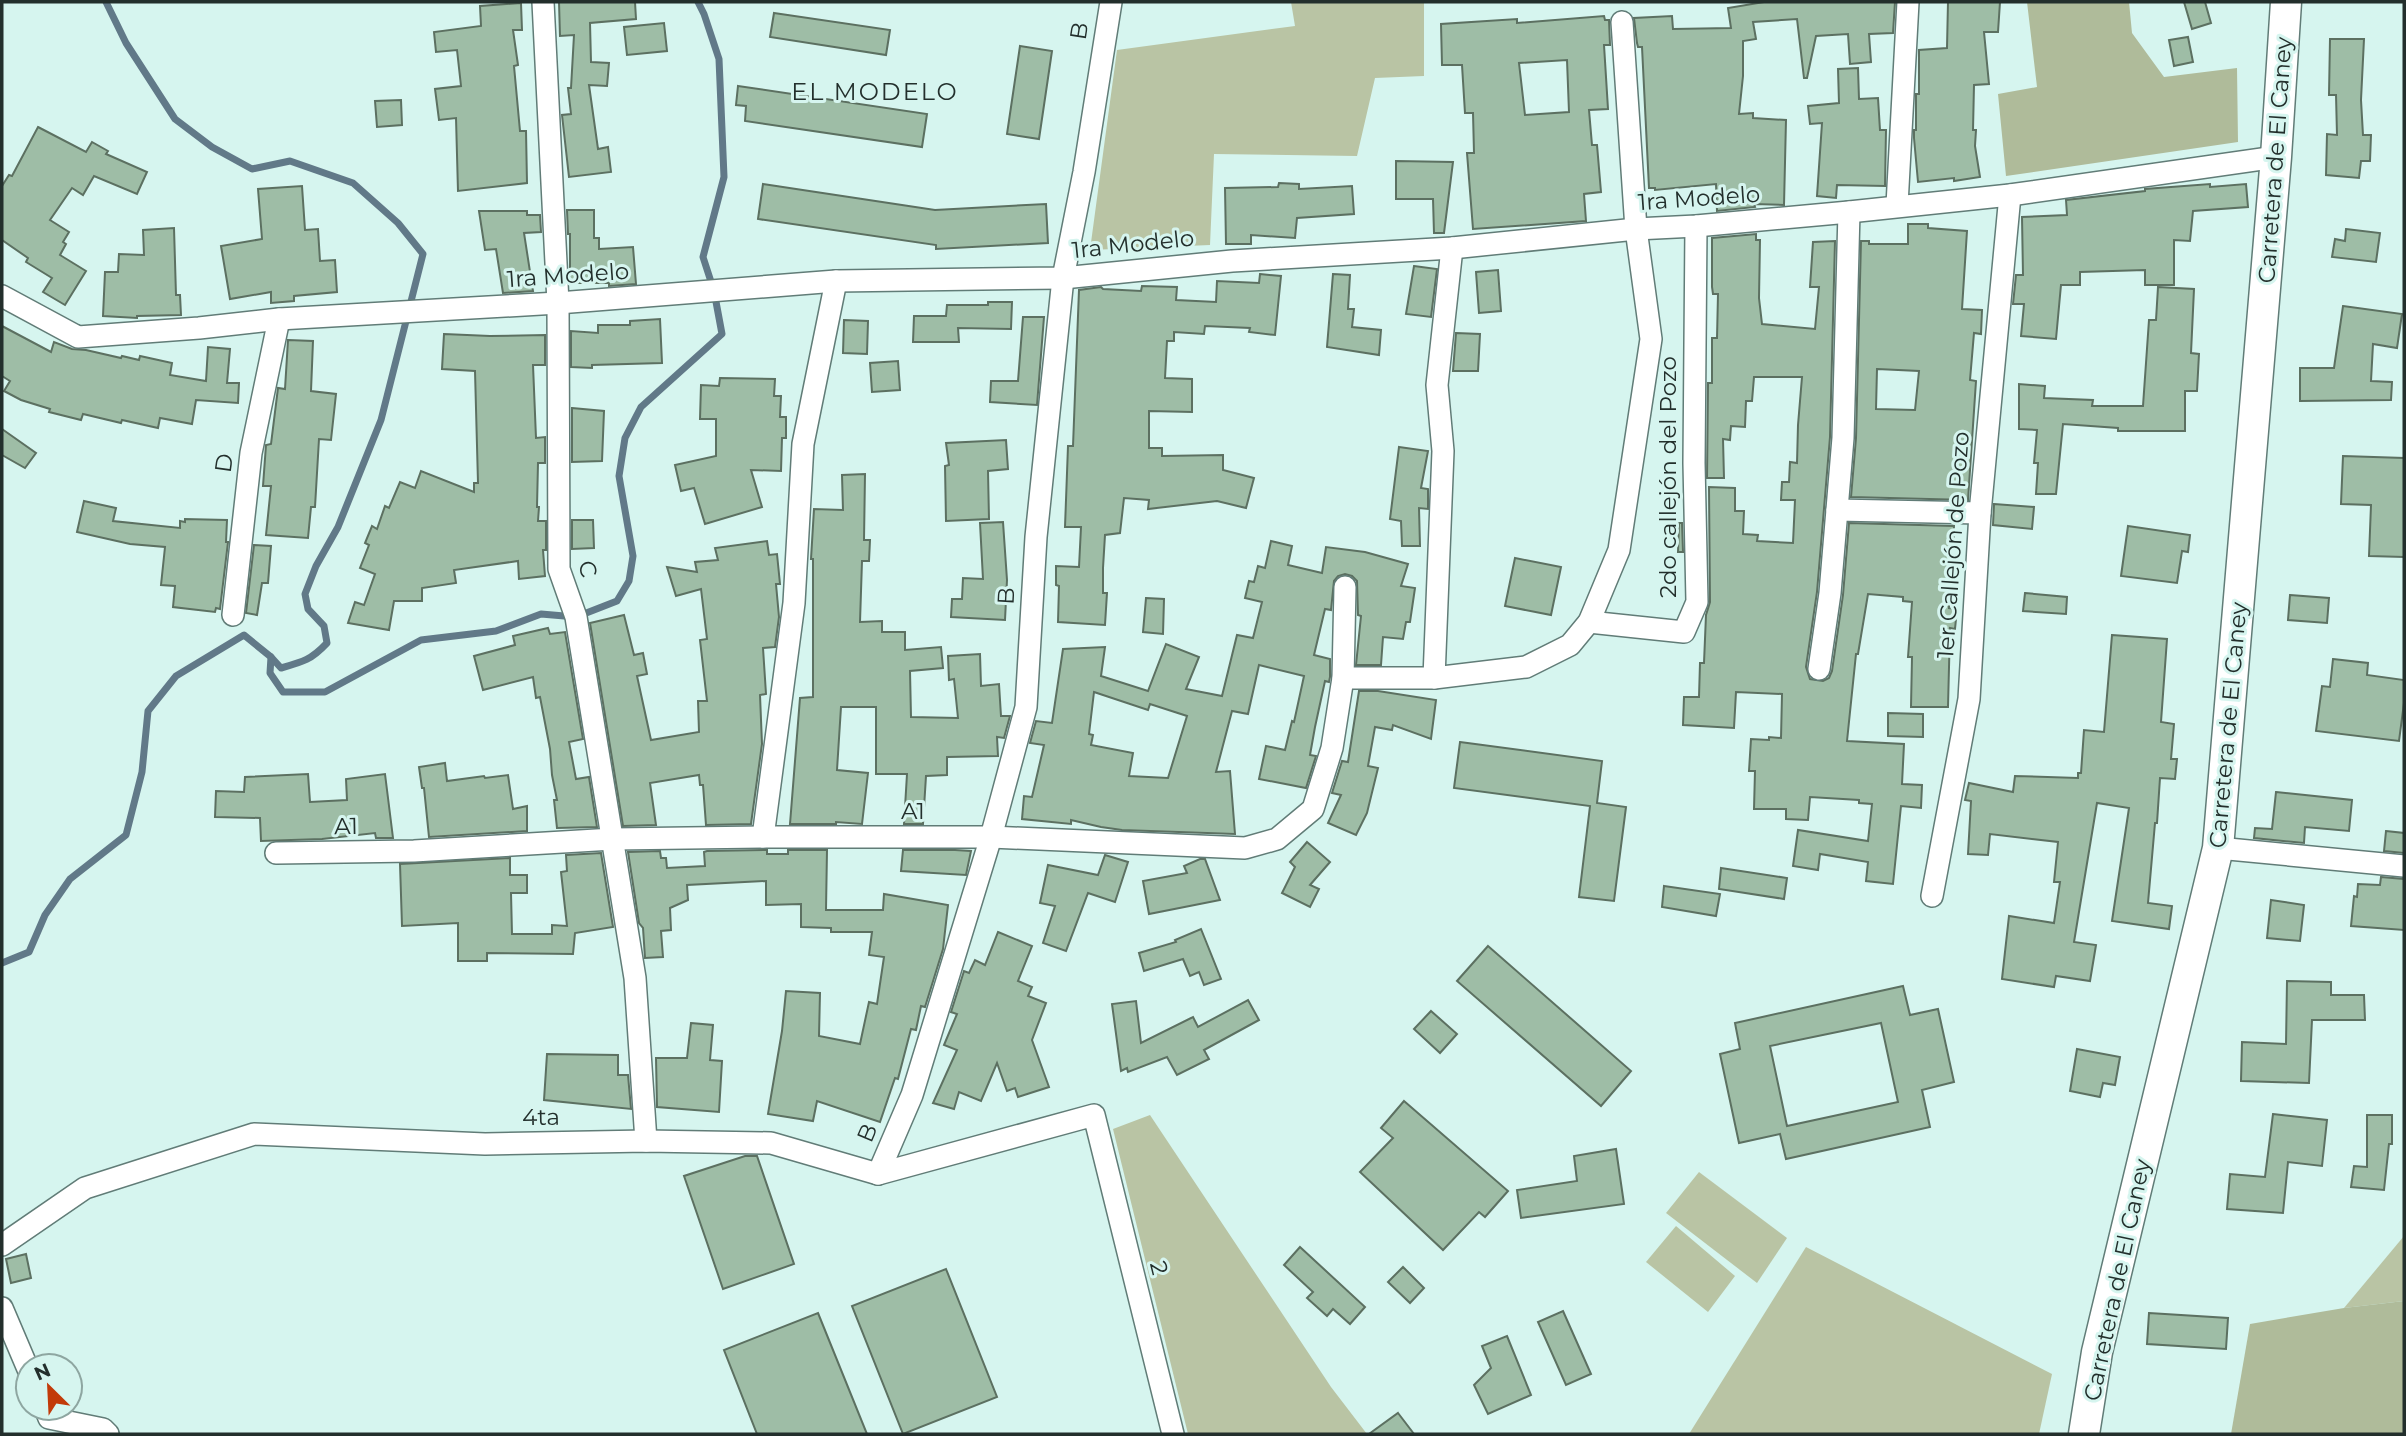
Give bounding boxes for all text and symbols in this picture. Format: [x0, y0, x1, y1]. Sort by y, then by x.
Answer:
street label: B [1064, 20, 1094, 42]
street label: Carretera de El Caney [2252, 35, 2298, 284]
district label: EL MODELO [791, 77, 959, 106]
street label: 1ra Modelo [1637, 180, 1761, 216]
street label: 1ra Modelo [1071, 224, 1195, 264]
street label: 1ra Modelo [506, 257, 630, 293]
street label: 2do callejón del Pozo [1654, 356, 1682, 598]
street label: 1er Callejón de Pozo [1931, 431, 1975, 659]
street label: D [209, 452, 239, 474]
street label: C [573, 558, 603, 580]
street label: B [992, 587, 1020, 605]
street label: Carretera de El Caney [2203, 600, 2253, 849]
street label: A1 [901, 797, 925, 825]
street label: A1 [334, 812, 358, 840]
street label: 4ta [522, 1103, 560, 1131]
street label: B [851, 1120, 883, 1146]
street label: Carretera de El Caney [2078, 1156, 2156, 1404]
street label: 2 [1144, 1258, 1174, 1278]
north arrow [14, 1352, 84, 1422]
text: N [31, 1358, 54, 1386]

